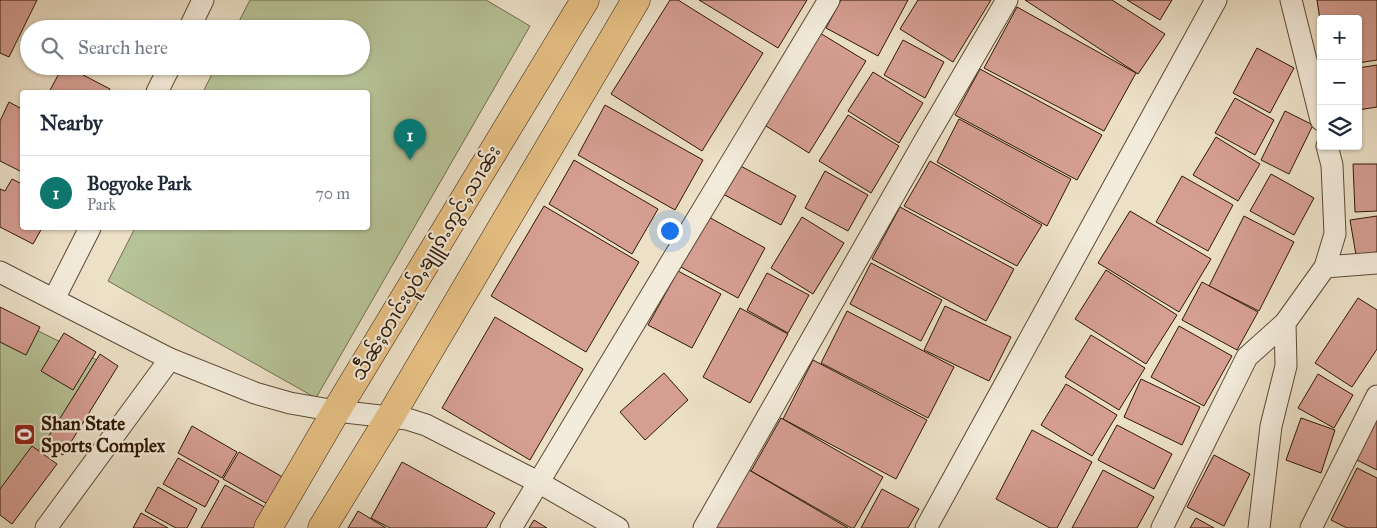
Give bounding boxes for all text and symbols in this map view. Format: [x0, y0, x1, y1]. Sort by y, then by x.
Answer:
map controls [1317, 15, 1362, 150]
button: + [1317, 15, 1362, 60]
search box [20, 20, 370, 75]
icon: search [38, 34, 66, 62]
text: Search here [78, 36, 168, 59]
button: − [1317, 60, 1362, 105]
button: layers [1317, 105, 1362, 150]
text: Nearby [40, 110, 103, 136]
pin: 1 [394, 119, 426, 160]
street label: သဵႅၼ်ႈတၢင်းပူဝ်ႇၶျူၵ်ႉဢွင်ႇသၢၼ်း [344, 140, 510, 387]
text: Bogyoke Park [87, 172, 192, 195]
text: 1 [53, 184, 59, 203]
text: 70 m [315, 184, 350, 203]
text: Park [87, 195, 116, 214]
your location [657, 218, 683, 244]
place label: Shan State Sports Complex [41, 412, 166, 458]
sports icon: Shan State Sports Complex [13, 422, 37, 446]

